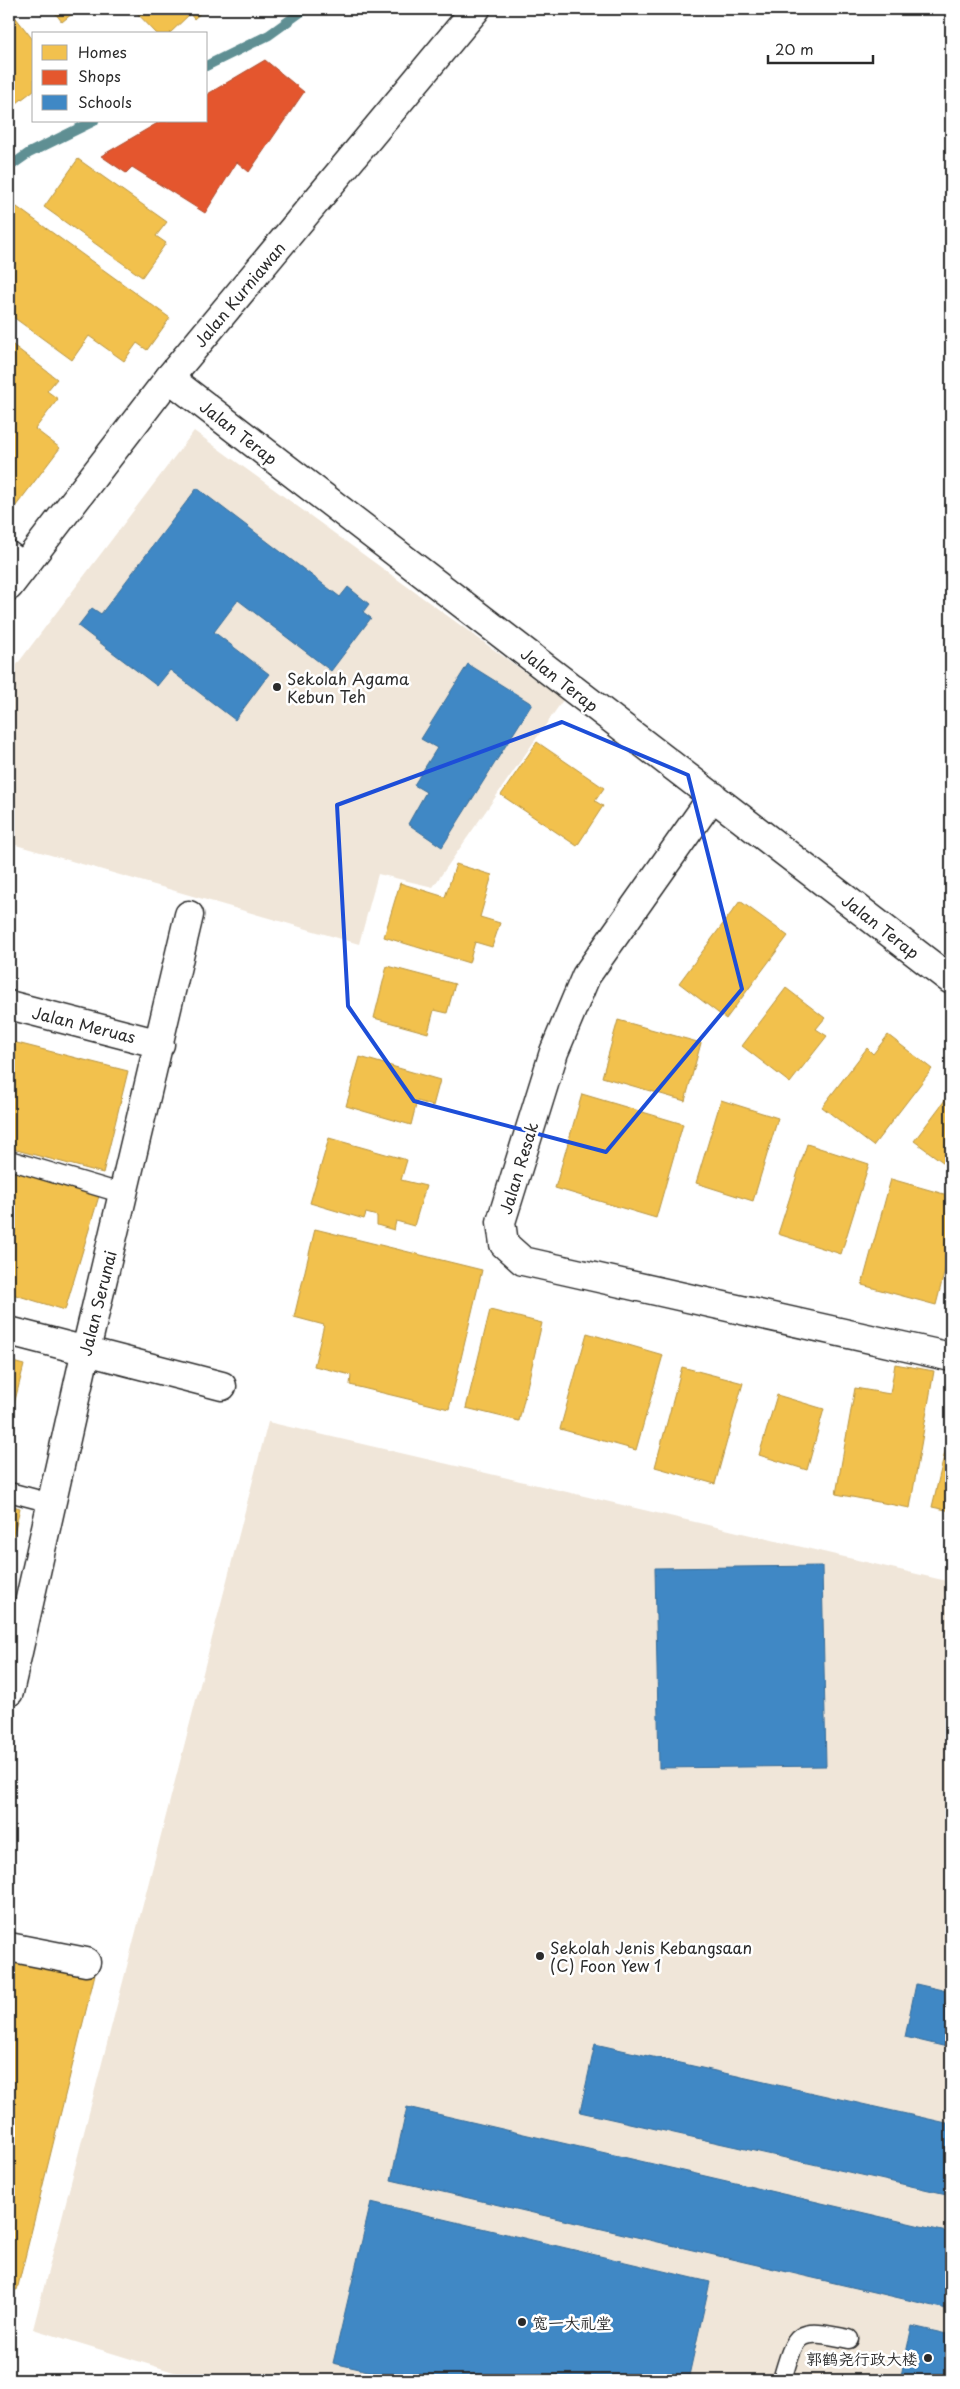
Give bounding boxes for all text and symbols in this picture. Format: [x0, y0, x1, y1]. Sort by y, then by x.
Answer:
legend [32, 32, 208, 122]
scale bar [768, 32, 872, 64]
text: 20 m [775, 37, 814, 60]
text: Homes [78, 40, 127, 63]
text: Shops [78, 64, 121, 87]
text: Schools [78, 90, 132, 113]
street label: Jalan Kurniawan [188, 236, 290, 352]
street label: Jalan Terap [195, 394, 283, 470]
street label: Jalan Terap [516, 641, 604, 717]
place label: Sekolah Agama Kebun Teh [287, 666, 409, 708]
marker: Sekolah Agama Kebun Teh [271, 681, 283, 693]
street label: Jalan Terap [837, 888, 925, 964]
street label: Jalan Meruas [30, 1000, 138, 1048]
street label: Jalan Resak [493, 1119, 543, 1217]
street label: Jalan Serunai [72, 1248, 122, 1358]
place label: Sekolah Jenis Kebangsaan (C) Foon Yew 1 [550, 1935, 752, 1977]
marker: Sekolah Jenis Kebangsaan (C) Foon Yew 1 [534, 1950, 546, 1962]
place label: 宽一大礼堂 [532, 2310, 612, 2334]
marker: 宽一大礼堂 [516, 2316, 528, 2328]
place label: 郭鹤尧行政大楼 [806, 2346, 918, 2370]
marker: 郭鹤尧行政大楼 [922, 2352, 934, 2364]

